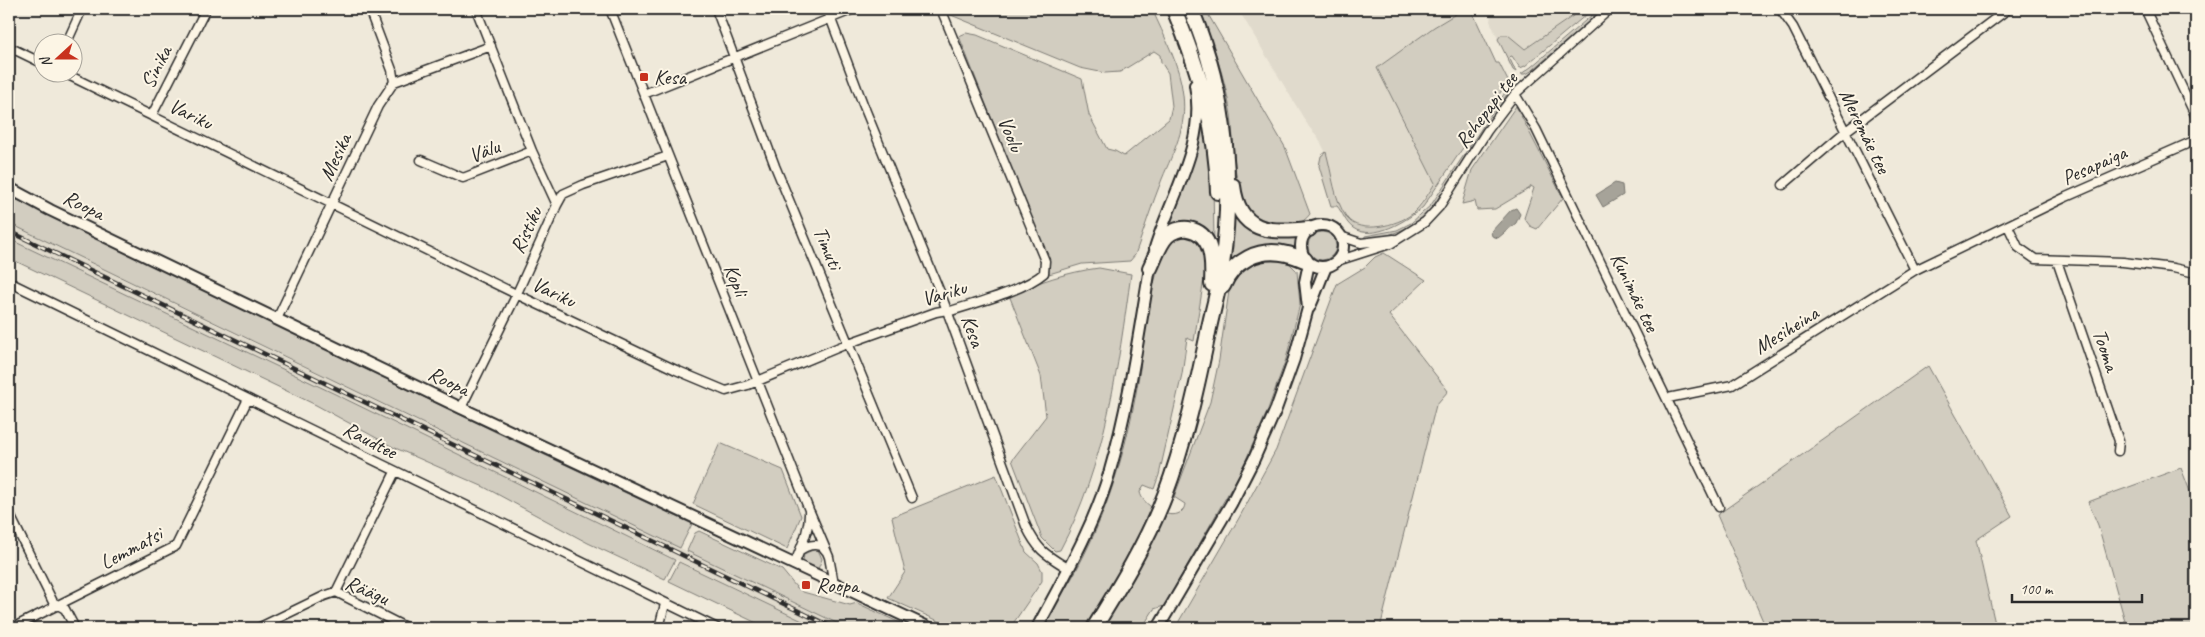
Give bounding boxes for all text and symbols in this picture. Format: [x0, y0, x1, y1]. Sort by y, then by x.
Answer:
north arrow [32, 32, 82, 82]
street label: Sinika [134, 39, 179, 93]
text: N [36, 53, 56, 70]
place label: Kesa [654, 64, 688, 90]
street label: Rehepapi tee [1449, 66, 1524, 153]
marker: Kesa [638, 71, 650, 83]
street label: Meremäe tee [1833, 84, 1897, 179]
street label: Variku [165, 92, 218, 136]
street label: Voolu [992, 113, 1030, 157]
street label: Mesika [313, 127, 358, 185]
street label: Välu [465, 133, 504, 169]
street label: Pesapaiga [2058, 139, 2132, 191]
street label: Roopa [59, 184, 111, 227]
street label: Ristiku [504, 201, 549, 258]
street label: Timuti [807, 223, 850, 276]
street label: Kunimäe tee [1605, 248, 1666, 337]
street label: Kopli [718, 260, 755, 303]
street label: Variku [528, 271, 581, 314]
street label: Variku [919, 274, 971, 312]
street label: Mesiheina [1749, 299, 1824, 360]
street label: Kesa [955, 312, 991, 352]
street label: Tooma [2087, 325, 2126, 377]
street label: Roopa [424, 360, 476, 403]
street label: Raudtee [339, 416, 403, 465]
street label: Lemmatsi [95, 519, 169, 575]
street label: Räägu [341, 569, 394, 611]
place label: Roopa [816, 572, 861, 598]
scale bar [2012, 572, 2142, 604]
marker: Roopa [800, 579, 812, 591]
text: 100 m [2020, 580, 2054, 599]

